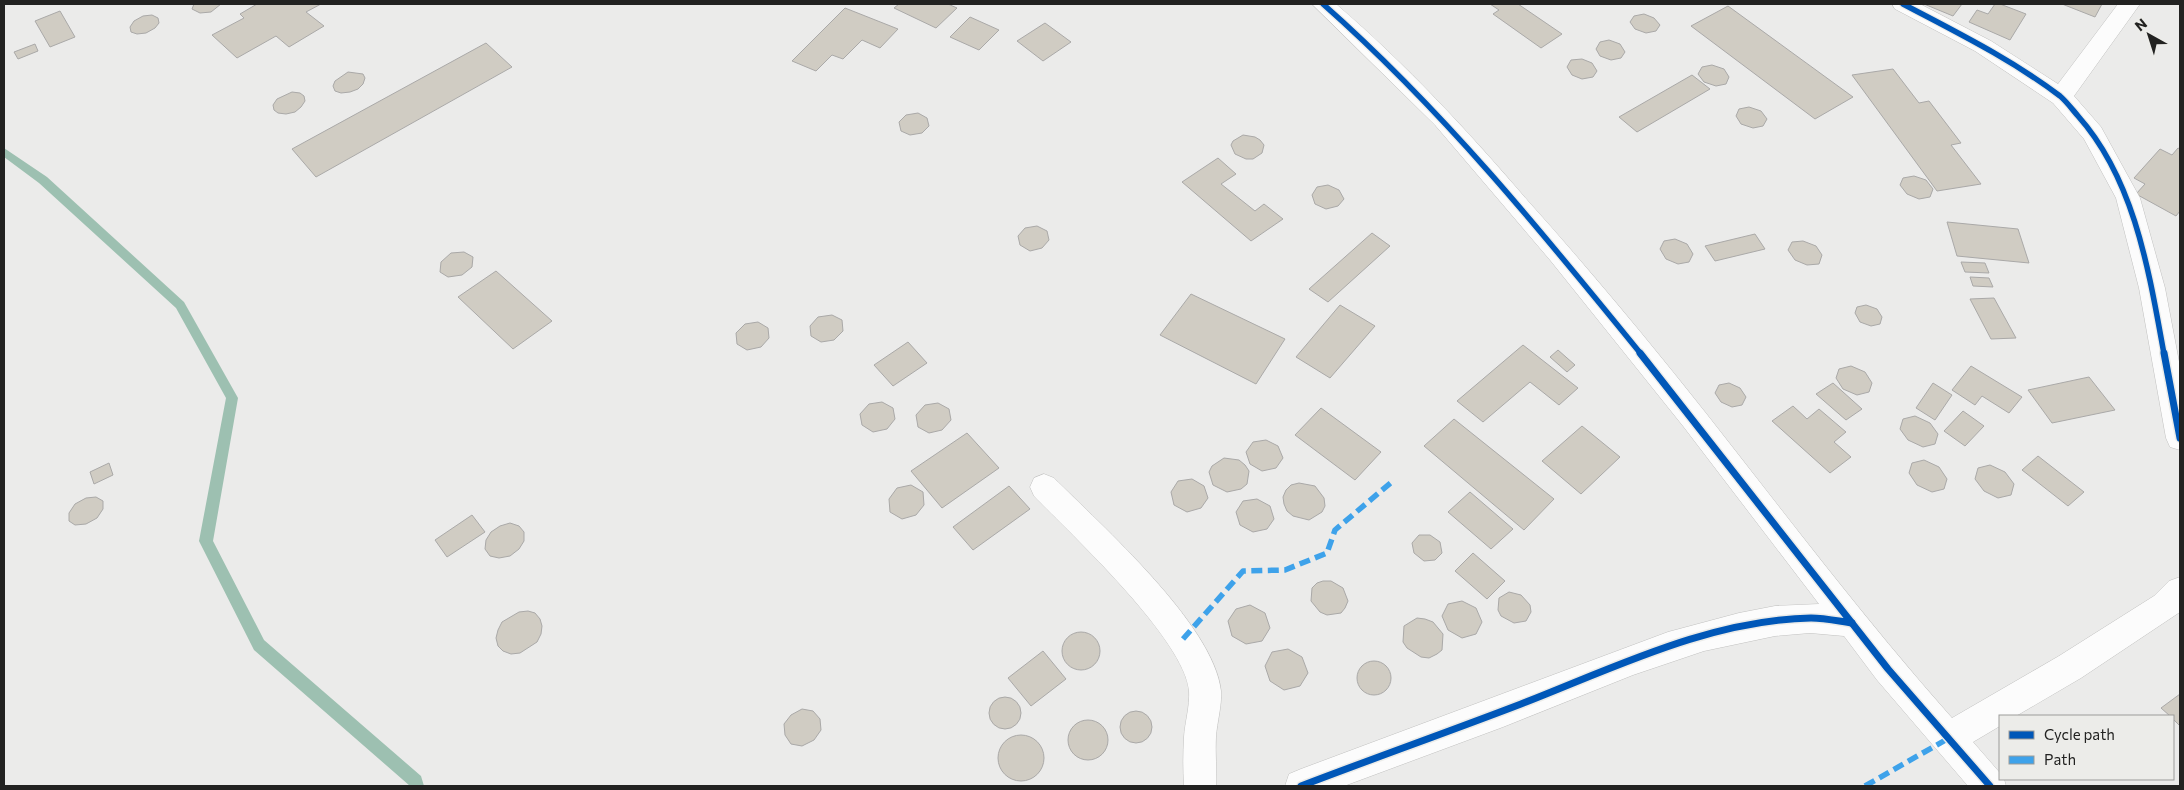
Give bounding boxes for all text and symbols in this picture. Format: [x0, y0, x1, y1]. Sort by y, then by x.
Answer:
north arrow [2124, 10, 2174, 60]
text: N [2131, 15, 2150, 34]
legend [1999, 715, 2174, 780]
text: Cycle path [2044, 725, 2115, 743]
text: Path [2044, 750, 2076, 768]

